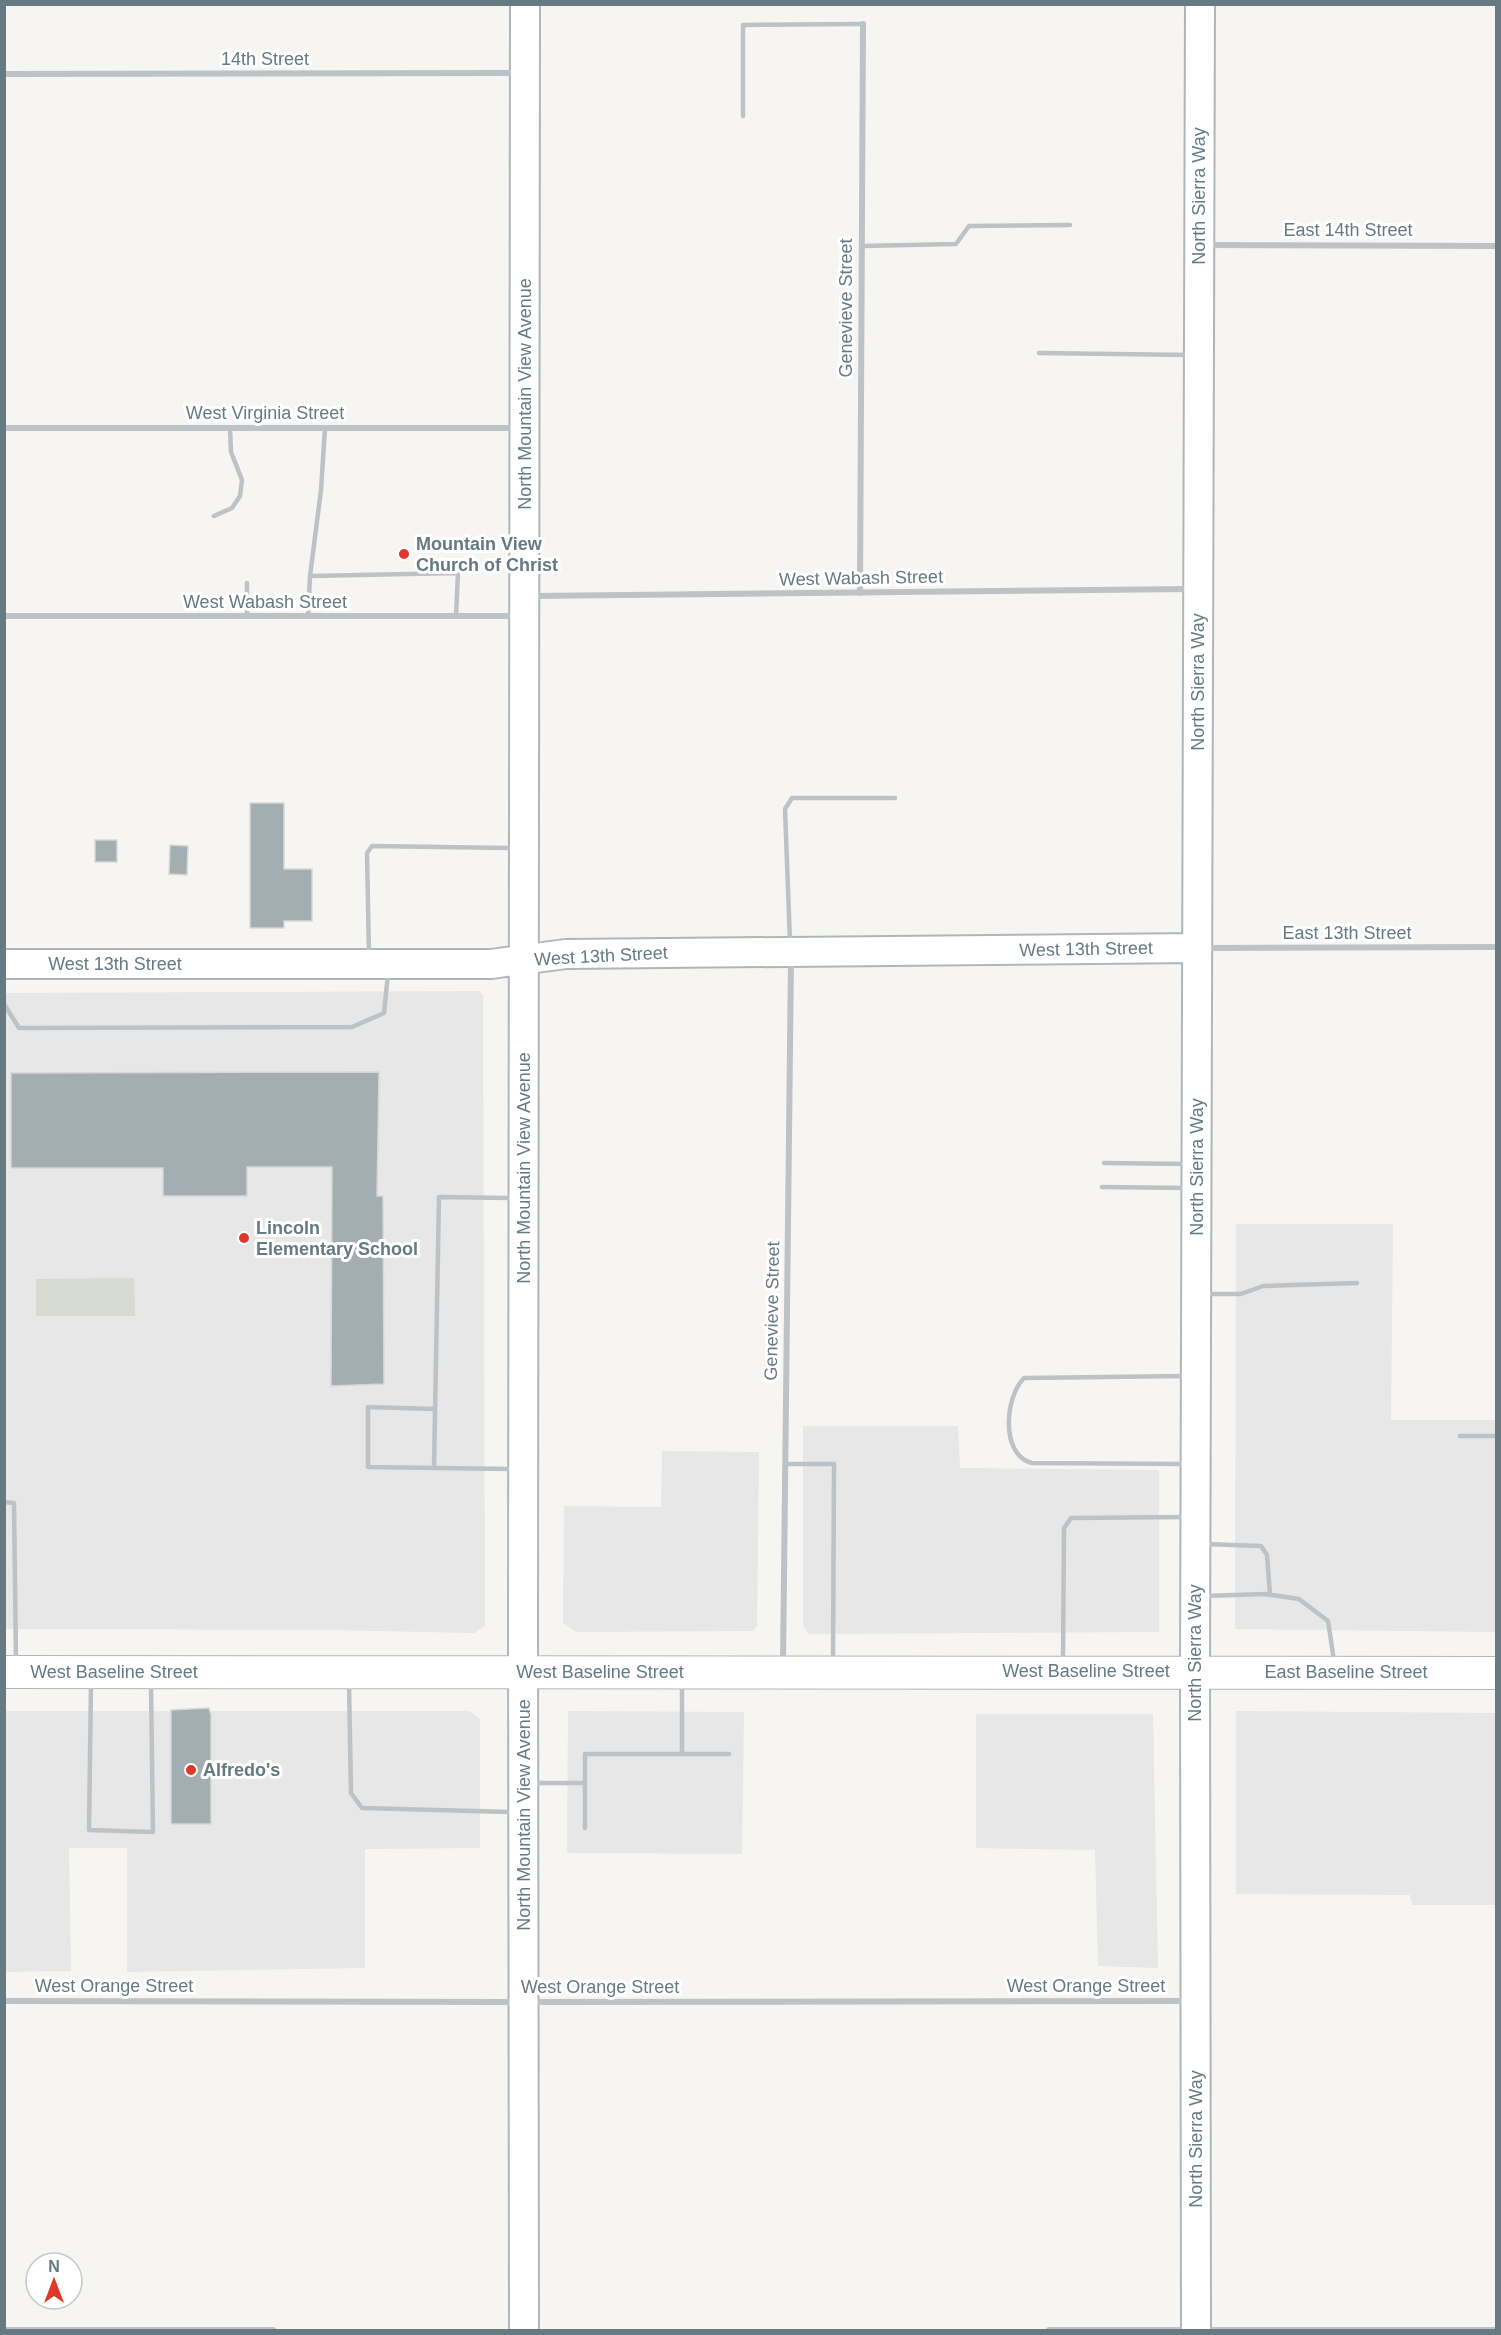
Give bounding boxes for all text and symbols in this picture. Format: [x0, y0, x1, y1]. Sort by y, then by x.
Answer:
street label: 14th Street [221, 49, 309, 69]
street label: North Sierra Way [1189, 127, 1209, 265]
street label: East 14th Street [1283, 220, 1413, 240]
street label: Genevieve Street [836, 238, 856, 378]
street label: North Mountain View Avenue [515, 278, 535, 510]
street label: West Virginia Street [186, 403, 344, 423]
place label: Mountain View Church of Christ [416, 534, 558, 575]
marker: Mountain View Church of Christ [397, 547, 411, 561]
street label: West Wabash Street [779, 567, 943, 589]
street label: West Wabash Street [183, 592, 347, 612]
street label: North Sierra Way [1188, 613, 1208, 751]
street label: East 13th Street [1282, 923, 1412, 943]
street label: West 13th Street [1019, 938, 1153, 960]
street label: West 13th Street [534, 943, 668, 969]
street label: West 13th Street [48, 954, 182, 974]
street label: North Mountain View Avenue [514, 1052, 534, 1284]
street label: North Sierra Way [1187, 1098, 1207, 1236]
place label: Lincoln Elementary School [256, 1218, 418, 1259]
marker: Lincoln Elementary School [237, 1231, 251, 1245]
street label: Genevieve Street [761, 1241, 783, 1381]
street label: North Sierra Way [1185, 1584, 1205, 1722]
street label: West Baseline Street [1002, 1661, 1170, 1681]
street label: West Baseline Street [30, 1662, 198, 1682]
street label: West Baseline Street [516, 1662, 684, 1682]
street label: East Baseline Street [1264, 1662, 1428, 1682]
street label: North Mountain View Avenue [514, 1699, 534, 1931]
place label: Alfredo's [203, 1760, 280, 1780]
marker: Alfredo's [184, 1763, 198, 1777]
street label: West Orange Street [35, 1976, 193, 1996]
street label: West Orange Street [1007, 1976, 1165, 1996]
street label: West Orange Street [521, 1977, 679, 1997]
street label: North Sierra Way [1186, 2070, 1206, 2208]
north arrow [24, 2251, 84, 2311]
text: N [48, 2258, 60, 2275]

